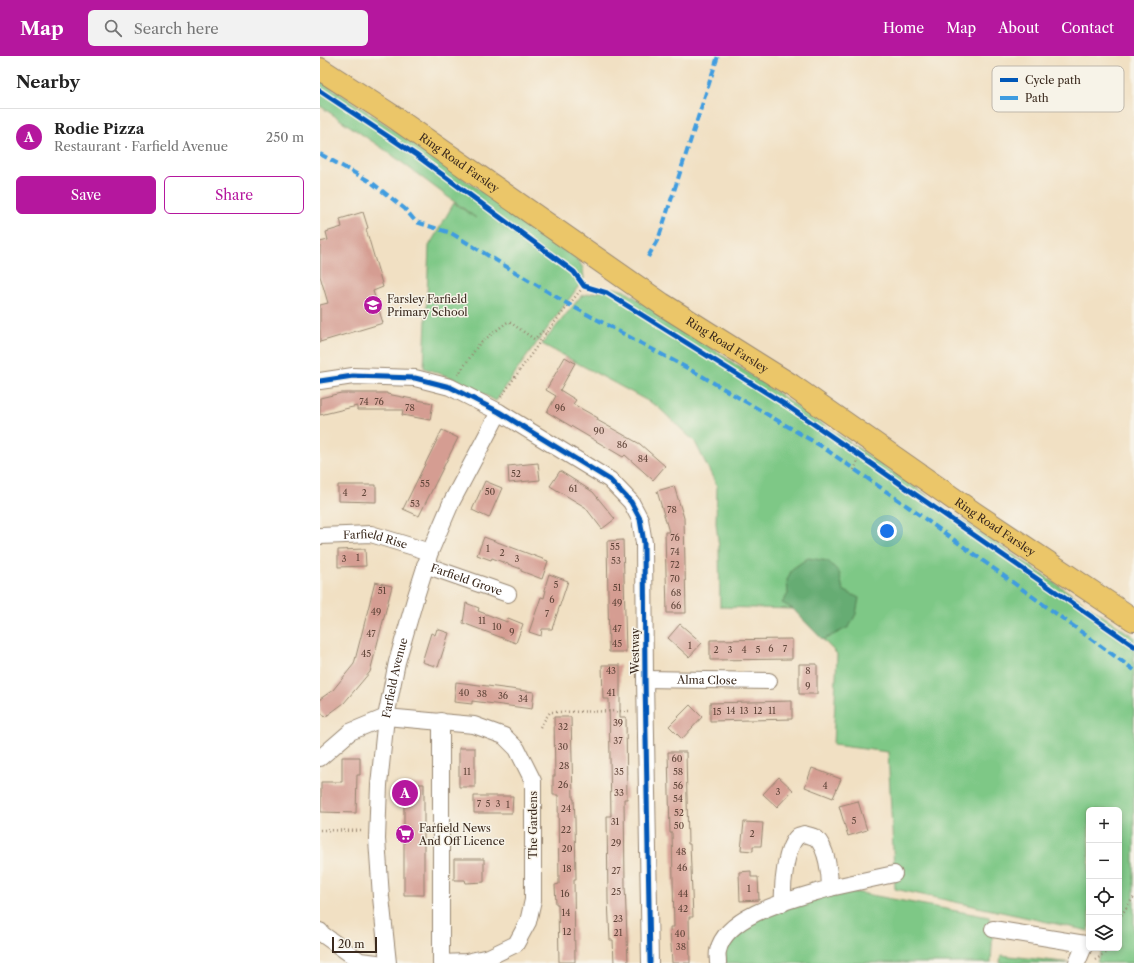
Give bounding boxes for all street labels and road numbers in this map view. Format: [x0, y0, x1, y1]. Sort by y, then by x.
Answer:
street label: Ring Road Farsley [417, 130, 503, 196]
street label: Ring Road Farsley [683, 314, 772, 376]
street label: Ring Road Farsley [952, 495, 1039, 560]
street label: Farfield Rise [343, 527, 409, 552]
street label: Farfield Grove [429, 561, 504, 598]
street label: Westway [628, 627, 642, 675]
street label: Farfield Avenue [379, 636, 411, 719]
street label: Alma Close [676, 673, 737, 687]
street label: The Gardens [526, 791, 540, 859]

